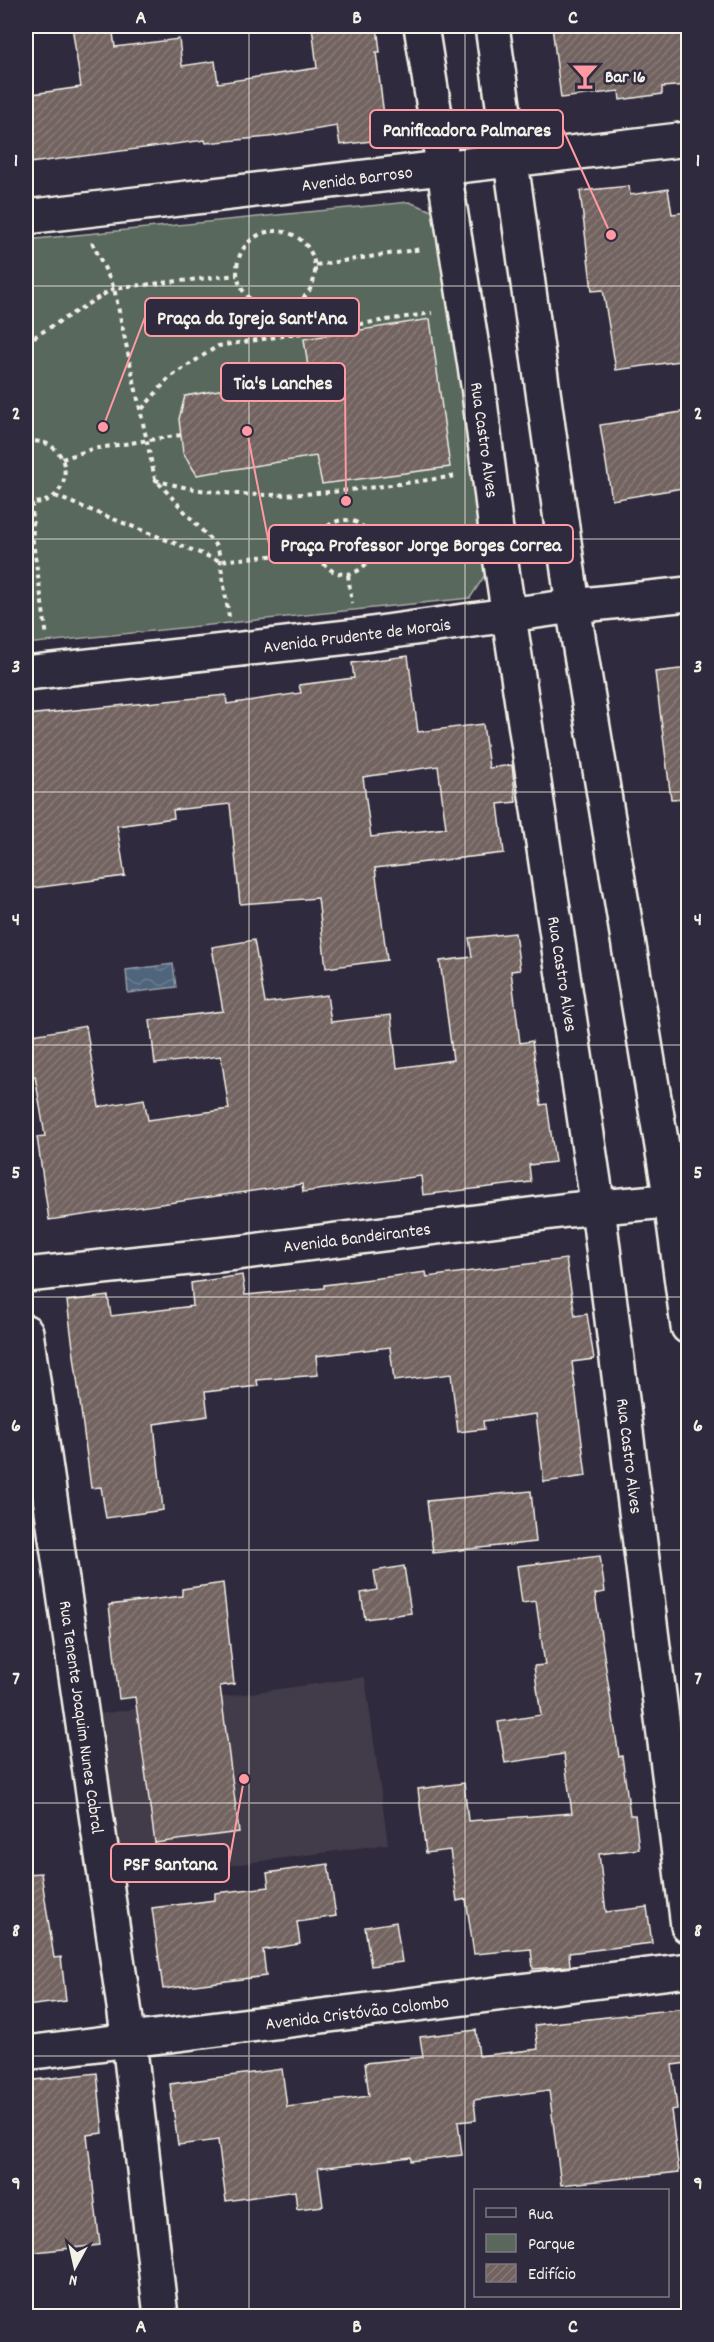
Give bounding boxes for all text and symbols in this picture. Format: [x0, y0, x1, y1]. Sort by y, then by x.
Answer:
text: A [136, 5, 147, 33]
text: B [352, 5, 362, 33]
text: C [568, 5, 578, 33]
bar icon: Bar 16 [570, 61, 600, 91]
place label: Bar 16 [605, 66, 646, 91]
callout: Panificadora Palmares [370, 110, 563, 148]
text: Panificadora Palmares [383, 118, 551, 146]
text: 1 [14, 148, 18, 176]
text: 1 [696, 148, 700, 176]
street label: Avenida Barroso [300, 161, 414, 200]
callout: Praça da Igreja Sant'Ana [145, 298, 359, 336]
text: Praça da Igreja Sant'Ana [157, 306, 348, 334]
callout: Tia's Lanches [221, 363, 345, 401]
text: Tia's Lanches [233, 371, 333, 399]
street label: Rua Castro Alves [462, 381, 503, 500]
text: 2 [12, 401, 20, 429]
text: 2 [694, 401, 702, 429]
callout: Praça Professor Jorge Borges Correa [269, 525, 573, 563]
text: Praça Professor Jorge Borges Correa [281, 533, 562, 561]
street label: Avenida Prudente de Morais [262, 614, 453, 661]
text: 3 [12, 654, 20, 682]
text: 3 [694, 654, 702, 682]
text: 4 [12, 907, 20, 935]
text: 4 [694, 907, 702, 935]
street label: Rua Castro Alves [539, 915, 582, 1034]
text: 5 [11, 1160, 21, 1188]
text: 5 [693, 1160, 703, 1188]
street label: Avenida Bandeirantes [282, 1218, 432, 1261]
street label: Rua Castro Alves [608, 1397, 647, 1516]
text: 6 [11, 1413, 21, 1441]
text: 6 [693, 1413, 703, 1441]
street label: Rua Tenente Joaquim Nunes Cabral [51, 1599, 108, 1836]
text: 7 [12, 1666, 20, 1694]
text: 7 [694, 1666, 702, 1694]
callout: PSF Santana [111, 1844, 229, 1882]
text: PSF Santana [123, 1852, 218, 1880]
text: 8 [12, 1918, 20, 1946]
text: 8 [694, 1918, 702, 1946]
street label: Avenida Cristóvão Colombo [264, 1991, 451, 2038]
text: 9 [11, 2171, 21, 2199]
text: 9 [693, 2171, 703, 2199]
legend [474, 2189, 669, 2297]
text: Rua [528, 2203, 554, 2228]
text: Parque [528, 2233, 575, 2258]
north arrow [45, 2237, 105, 2297]
text: Edifício [528, 2263, 576, 2288]
text: N [68, 2267, 79, 2291]
text: A [136, 2314, 147, 2342]
text: B [352, 2314, 362, 2342]
text: C [568, 2314, 578, 2342]

